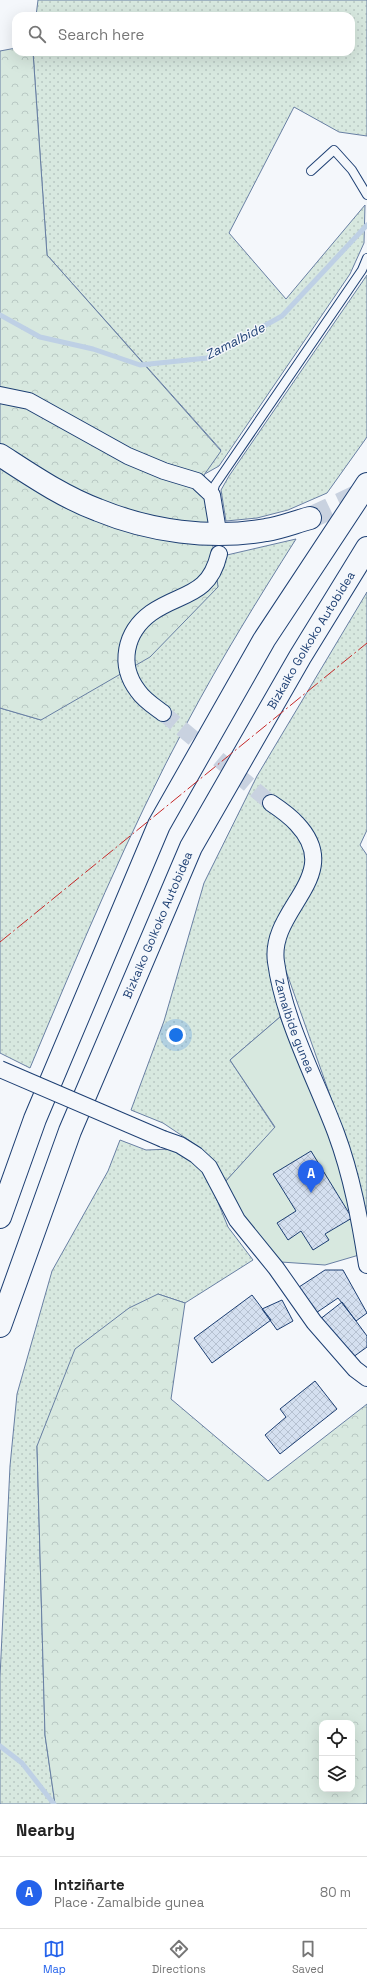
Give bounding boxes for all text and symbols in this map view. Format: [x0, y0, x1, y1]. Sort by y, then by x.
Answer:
search box [12, 12, 355, 56]
icon: search [26, 23, 48, 45]
text: Search here [58, 25, 144, 44]
water label: Zamalbide [202, 318, 269, 363]
street label: Bizkaiko Golkoko Autobidea [264, 568, 359, 712]
street label: Bizkaiko Golkoko Autobidea [119, 849, 196, 1001]
street label: Zamalbide gunea [271, 977, 318, 1075]
your location [166, 1025, 186, 1045]
pin: A [298, 1160, 324, 1193]
map controls [319, 1720, 355, 1792]
button: locate [319, 1720, 355, 1756]
button: layers [319, 1756, 355, 1792]
text: Nearby [16, 1819, 75, 1841]
text: Intziñarte [54, 1875, 125, 1894]
text: A [25, 1884, 33, 1901]
text: 80 m [320, 1884, 351, 1901]
text: Place · Zamalbide gunea [54, 1894, 204, 1911]
tab: Map [43, 1938, 66, 1976]
tab: Directions [152, 1938, 206, 1976]
tab: Saved [292, 1938, 324, 1976]

